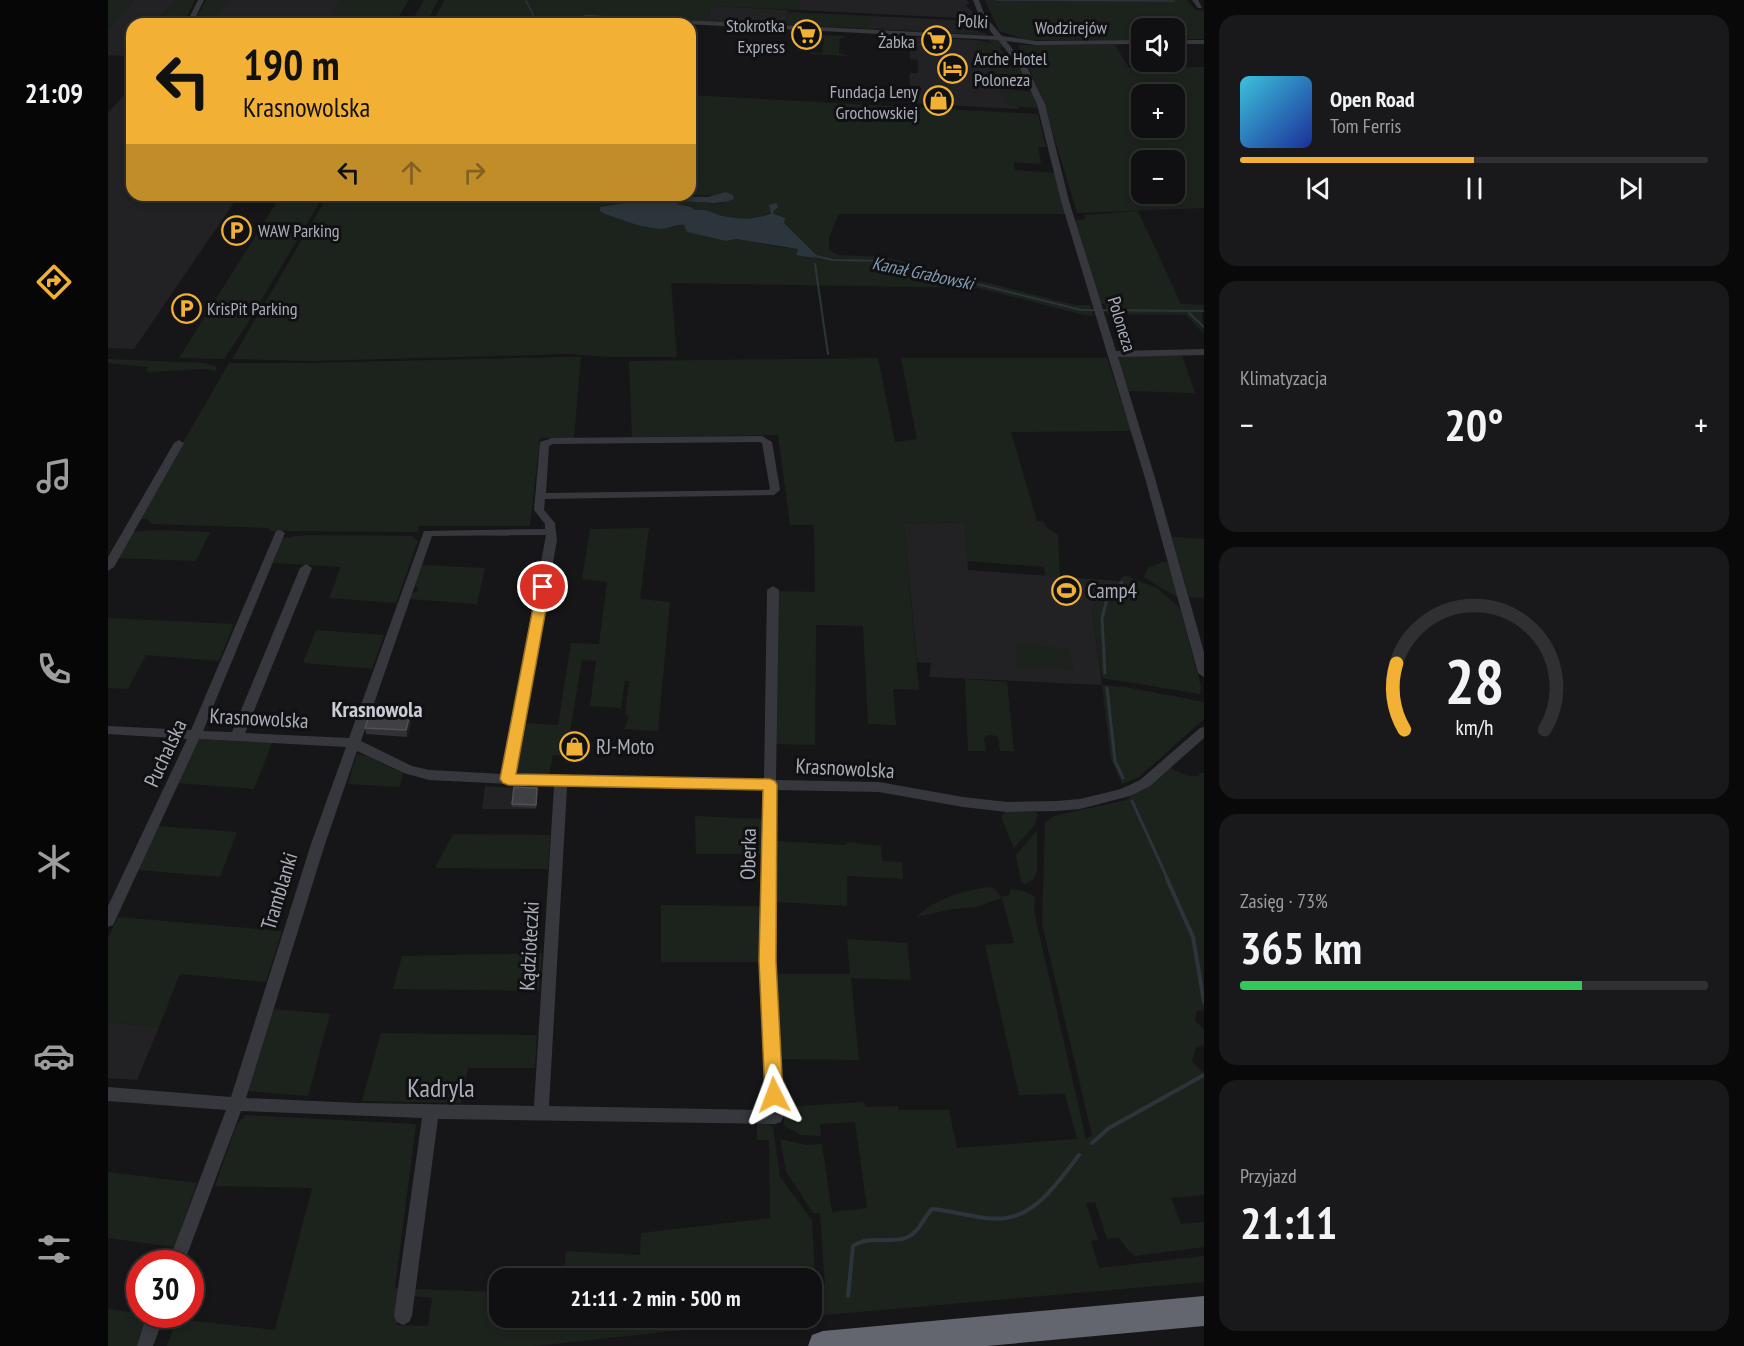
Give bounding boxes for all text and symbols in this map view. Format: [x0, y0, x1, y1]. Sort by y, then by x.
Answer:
street label: Polki [957, 9, 989, 33]
place label: Stokrotka Express [726, 14, 785, 58]
street label: Wodzirejów [1035, 16, 1107, 39]
map controls [1131, 18, 1185, 204]
button: sound [1131, 18, 1185, 72]
supermarket icon: Stokrotka Express [790, 19, 822, 51]
supermarket icon: Żabka [920, 25, 952, 57]
place label: Żabka [878, 30, 915, 53]
text: 190 m [243, 37, 340, 92]
icon: left [144, 42, 222, 120]
place label: Arche Hotel Poloneza [974, 47, 1048, 91]
hotel icon: Arche Hotel Poloneza [937, 52, 969, 84]
text: 21:09 [25, 76, 83, 110]
place label: Fundacja Leny Grochowskiej [830, 80, 918, 124]
button: + [1131, 84, 1185, 138]
shop icon: Fundacja Leny Grochowskiej [923, 85, 955, 117]
text: Open Road [1330, 85, 1415, 113]
text: Krasnowolska [243, 90, 370, 124]
text: Tom Ferris [1330, 113, 1401, 139]
button: − [1131, 150, 1185, 204]
icon: left [332, 156, 365, 189]
icon: ahead [395, 156, 428, 189]
icon: right [458, 156, 491, 189]
icon: previous [1302, 172, 1335, 205]
icon: pause [1458, 172, 1491, 205]
icon: next [1614, 172, 1647, 205]
parking icon: WAW Parking [221, 214, 253, 246]
place label: WAW Parking [258, 219, 340, 242]
water label: Kanał Grabowski [870, 251, 978, 295]
icon: directions [33, 261, 75, 303]
parking icon: KrisPit Parking [170, 292, 202, 324]
street label: Poloneza [1103, 294, 1141, 354]
place label: KrisPit Parking [207, 297, 298, 320]
text: Klimatyzacja [1240, 365, 1327, 391]
text: 20° [1444, 395, 1504, 453]
text: − [1240, 403, 1254, 446]
text: + [1694, 403, 1708, 446]
icon: music [33, 455, 75, 497]
pin [517, 561, 568, 612]
icon: arrive [526, 570, 559, 603]
sports icon: Camp4 [1050, 574, 1082, 606]
place label: Camp4 [1087, 577, 1138, 604]
text: 28 [1444, 640, 1504, 721]
icon: phone [33, 648, 75, 690]
district label: Krasnowola [331, 695, 423, 723]
street label: Krasnowolska [209, 702, 309, 734]
text: km/h [1455, 713, 1493, 741]
street label: Puchalska [138, 715, 192, 791]
shop icon: RJ-Moto [559, 730, 591, 762]
place label: RJ-Moto [596, 733, 654, 760]
street label: Krasnowolska [795, 752, 895, 784]
street label: Oberka [734, 828, 762, 880]
icon: climate [33, 841, 75, 883]
street label: Tramblanki [254, 849, 304, 933]
text: Zasięg · 73% [1240, 888, 1328, 914]
street label: Kądziołeczki [513, 901, 545, 991]
text: 365 km [1240, 918, 1362, 976]
icon: car [33, 1035, 75, 1077]
position arrow [742, 1063, 806, 1127]
street label: Kadryla [407, 1071, 475, 1104]
text: Przyjazd [1240, 1163, 1297, 1189]
text: 21:11 [1240, 1193, 1337, 1251]
icon: filters [33, 1228, 75, 1270]
speed limit sign: 30 [126, 1250, 204, 1328]
text: 21:11 · 2 min · 500 m [570, 1284, 741, 1312]

